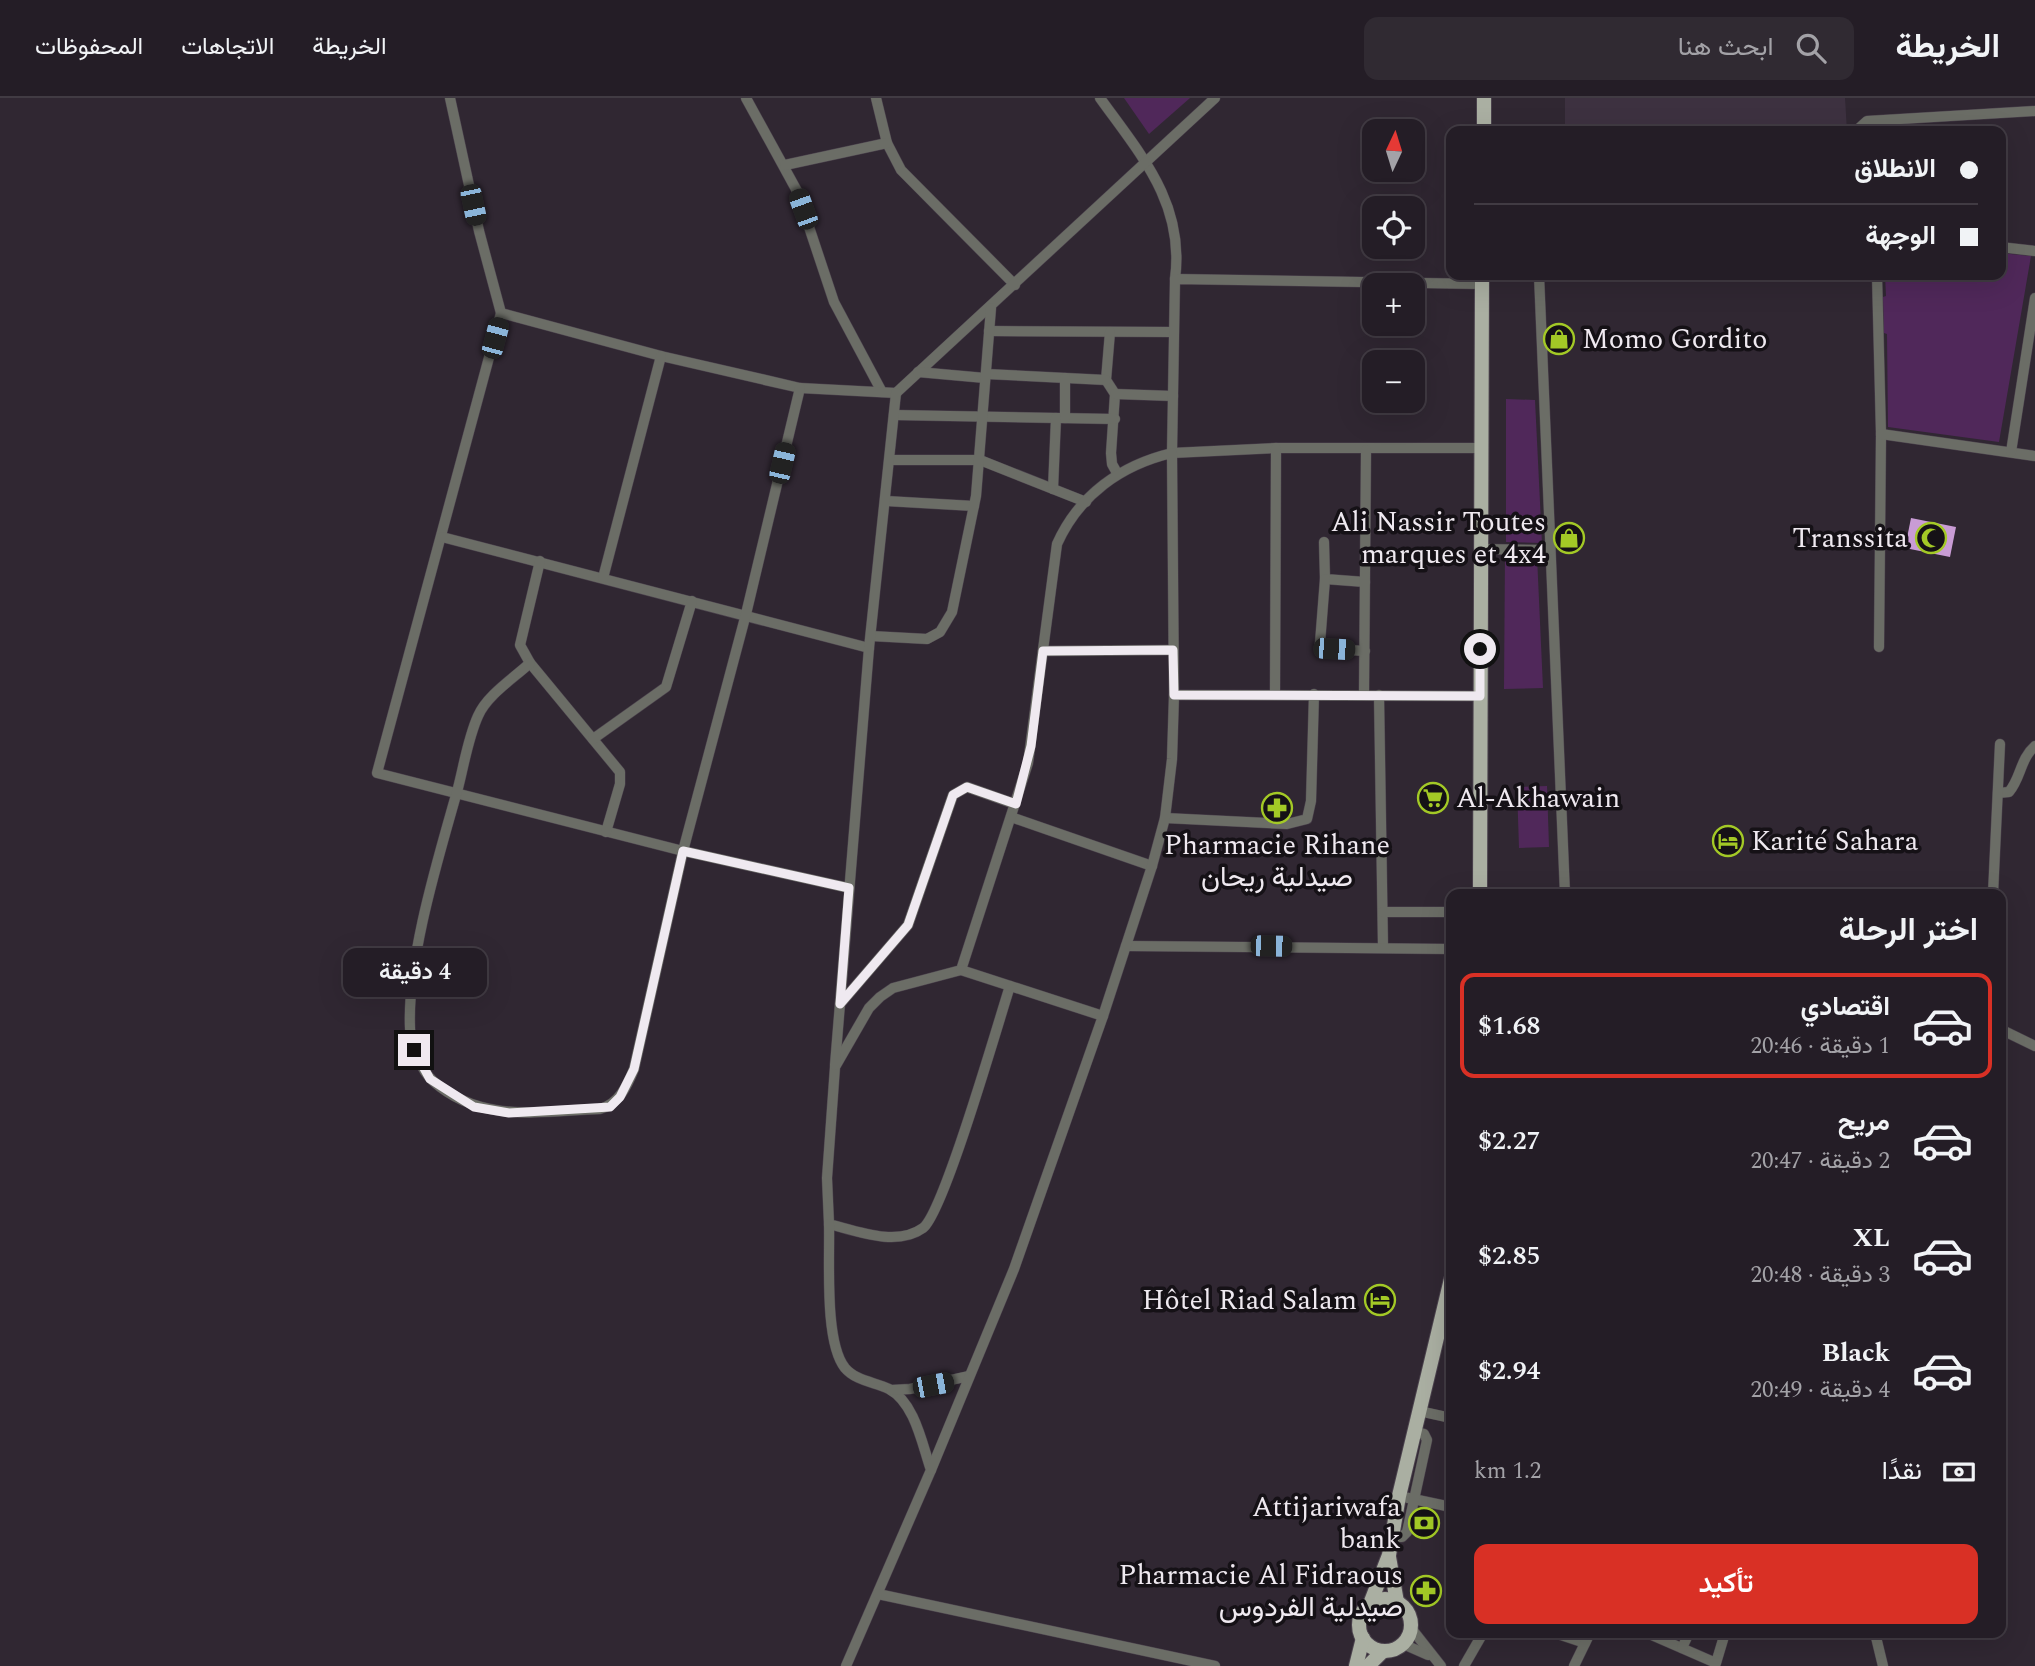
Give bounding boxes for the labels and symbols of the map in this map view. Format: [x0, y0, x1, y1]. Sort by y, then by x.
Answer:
north arrow [1362, 119, 1424, 182]
car [459, 182, 488, 228]
car [786, 186, 821, 232]
car [480, 315, 511, 361]
place label: Momo Gordito [1582, 318, 1767, 361]
shop icon: Momo Gordito [1542, 322, 1576, 356]
car [768, 440, 797, 486]
place label: Ali Nassir Toutes marques et 4x4 [1331, 501, 1546, 576]
place label: Transsita [1792, 517, 1908, 560]
shop icon: Ali Nassir Toutes marques et 4x4 [1552, 521, 1586, 555]
mosque icon: Transsita [1914, 521, 1948, 555]
route start [1464, 633, 1496, 665]
car [1313, 637, 1356, 661]
place label: Al-Akhawain [1456, 777, 1620, 820]
supermarket icon: Al-Akhawain [1416, 781, 1450, 815]
pharmacy icon: Pharmacie Rihane صيدلية ريحان [1260, 791, 1294, 825]
place label: Karité Sahara [1751, 820, 1919, 863]
place label: Pharmacie Rihane صيدلية ريحان [1164, 824, 1390, 899]
hotel icon: Karité Sahara [1711, 824, 1745, 858]
car [1250, 935, 1293, 957]
callout: 4 دقيقة [342, 948, 486, 998]
route end [398, 1034, 430, 1066]
place label: Hôtel Riad Salam [1142, 1279, 1357, 1322]
hotel icon: Hôtel Riad Salam [1363, 1283, 1397, 1317]
car [911, 1371, 956, 1399]
place label: Attijariwafa bank [1252, 1486, 1401, 1561]
bank icon: Attijariwafa bank [1407, 1506, 1441, 1540]
place label: Pharmacie Al Fidraous صيدلية الفردوس [1119, 1554, 1403, 1629]
pharmacy icon: Pharmacie Al Fidraous صيدلية الفردوس [1409, 1574, 1443, 1608]

